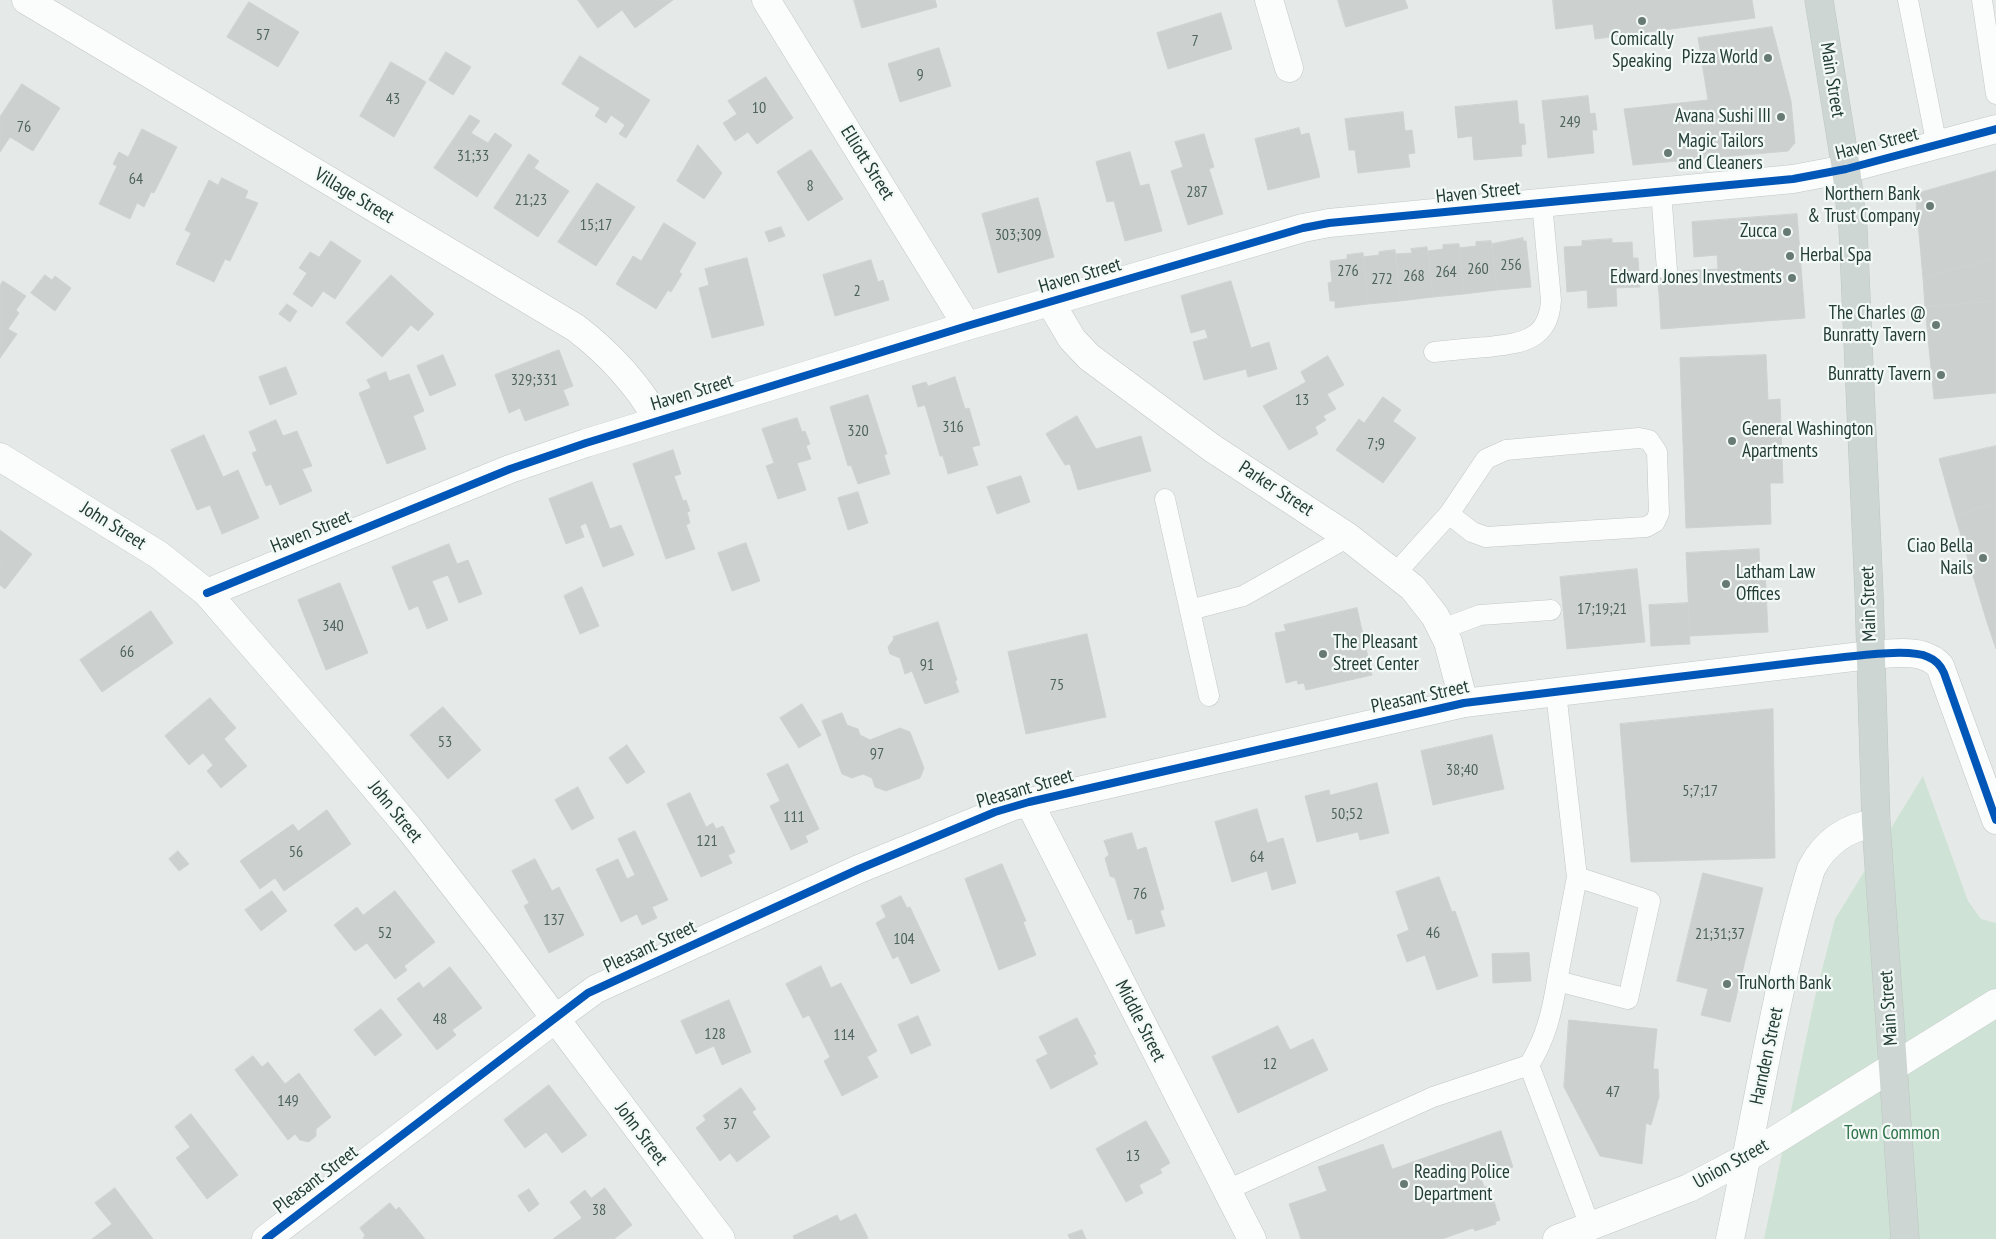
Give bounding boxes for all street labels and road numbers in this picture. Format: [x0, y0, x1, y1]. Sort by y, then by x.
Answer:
street label: Main Street [1815, 41, 1849, 119]
street label: Elliott Street [835, 122, 899, 204]
street label: Haven Street [1833, 123, 1921, 165]
street label: Village Street [310, 163, 398, 229]
street label: Haven Street [1435, 177, 1521, 209]
street label: Haven Street [1036, 253, 1124, 299]
street label: Haven Street [648, 370, 736, 416]
street label: Parker Street [1234, 456, 1318, 522]
street label: John Street [76, 497, 150, 555]
street label: Haven Street [267, 506, 355, 558]
street label: Main Street [1856, 566, 1882, 642]
street label: Pleasant Street [1369, 676, 1471, 718]
street label: Pleasant Street [974, 764, 1076, 814]
street label: John Street [363, 777, 427, 847]
street label: Pleasant Street [600, 916, 700, 978]
street label: Main Street [1875, 970, 1903, 1046]
street label: Middle Street [1110, 976, 1170, 1066]
street label: Harnden Street [1746, 1005, 1788, 1107]
street label: John Street [610, 1098, 672, 1170]
street label: Union Street [1689, 1134, 1773, 1194]
street label: Pleasant Street [269, 1141, 363, 1219]

